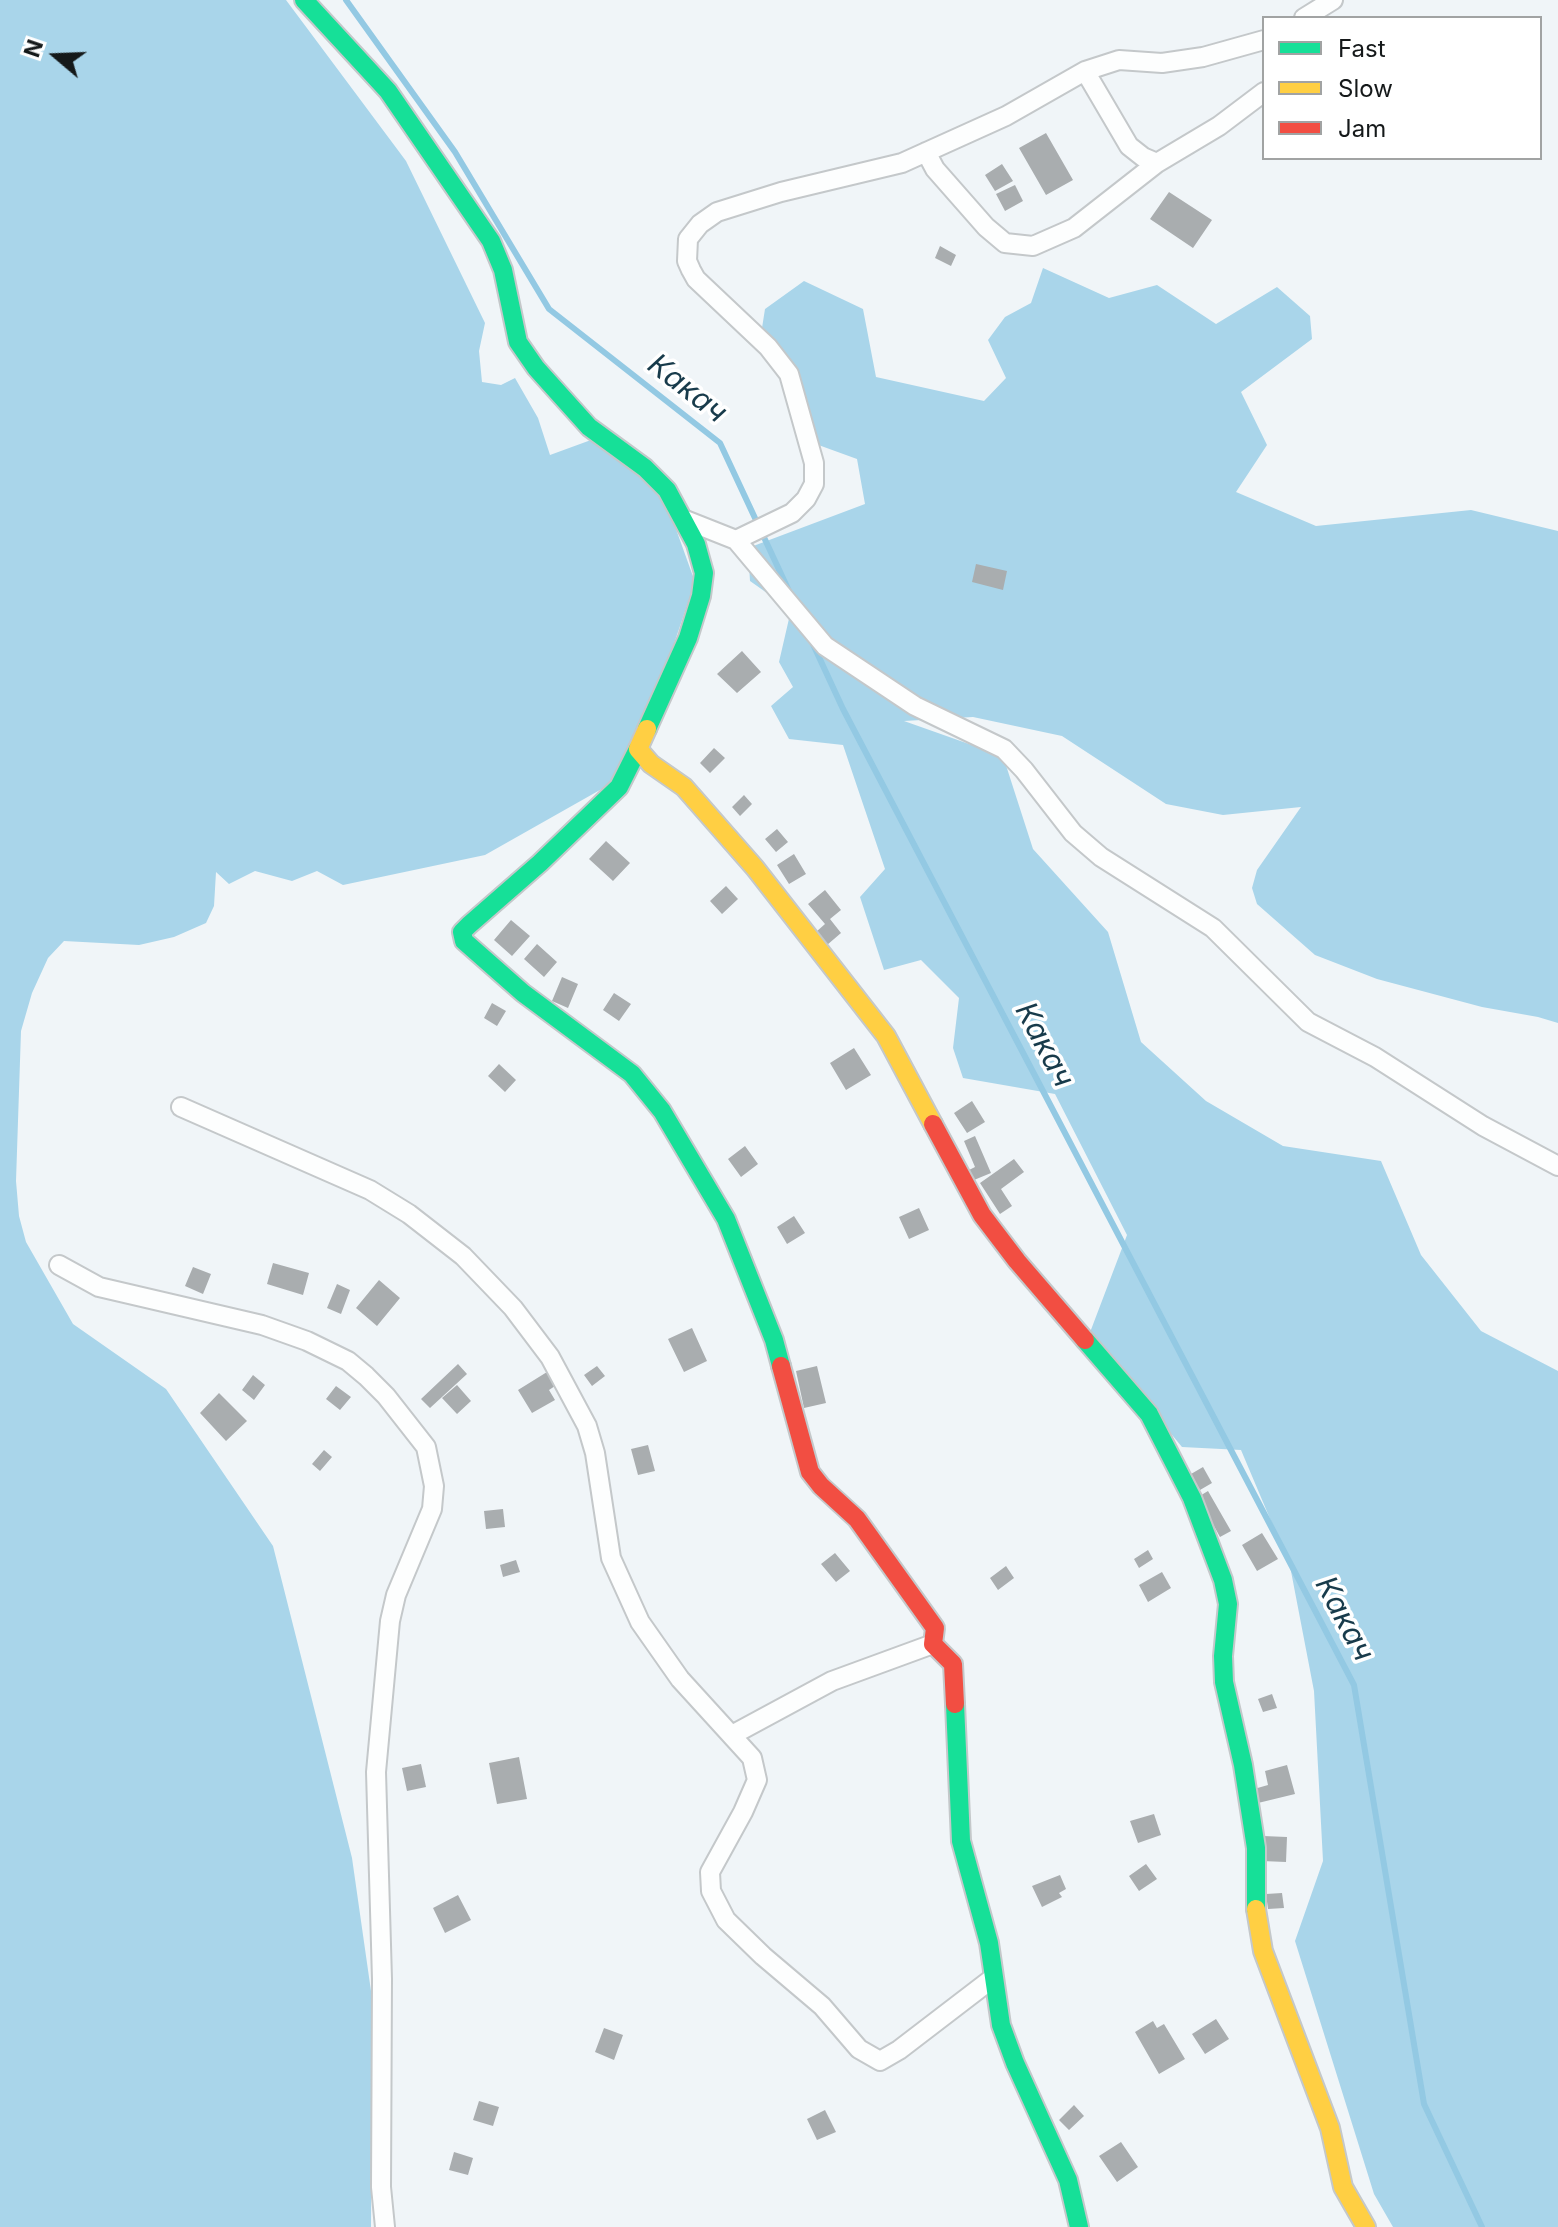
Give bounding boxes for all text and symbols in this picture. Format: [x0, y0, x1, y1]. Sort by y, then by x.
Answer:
north arrow [16, 16, 96, 96]
legend [1262, 16, 1542, 160]
text: Fast [1338, 34, 1386, 63]
text: N [18, 36, 48, 60]
text: Slow [1338, 74, 1393, 103]
text: Jam [1338, 114, 1386, 143]
water label: Какач [640, 347, 734, 431]
water label: Какач [1007, 997, 1081, 1093]
water label: Какач [1307, 1571, 1381, 1667]

